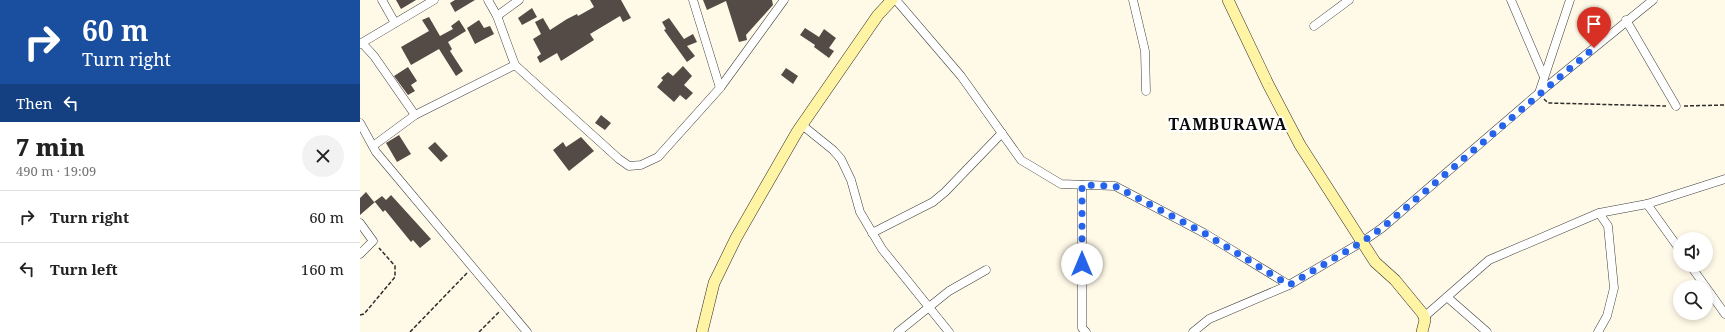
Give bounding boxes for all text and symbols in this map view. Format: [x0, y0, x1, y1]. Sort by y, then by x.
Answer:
pin [1577, 7.0, 1611, 48]
text: 60 m [82, 11, 149, 49]
icon: arrive [1583, 13, 1605, 35]
icon: right [16, 16, 68, 68]
text: Turn right [82, 47, 171, 71]
icon: left [60, 92, 82, 114]
text: Then [16, 93, 52, 113]
district label: TAMBURAWA [1169, 113, 1287, 135]
text: 7 min [16, 130, 85, 163]
button: close [302, 135, 344, 177]
text: 490 m · 19:09 [16, 162, 96, 180]
icon: right [16, 206, 38, 228]
text: Turn right [50, 207, 129, 227]
text: 60 m [309, 207, 344, 227]
map controls [1673, 232, 1713, 320]
button: sound [1673, 232, 1713, 272]
position arrow [1061, 243, 1103, 285]
icon: left [16, 258, 38, 280]
text: Turn left [50, 259, 118, 279]
text: 160 m [301, 259, 344, 279]
button: search [1673, 280, 1713, 320]

